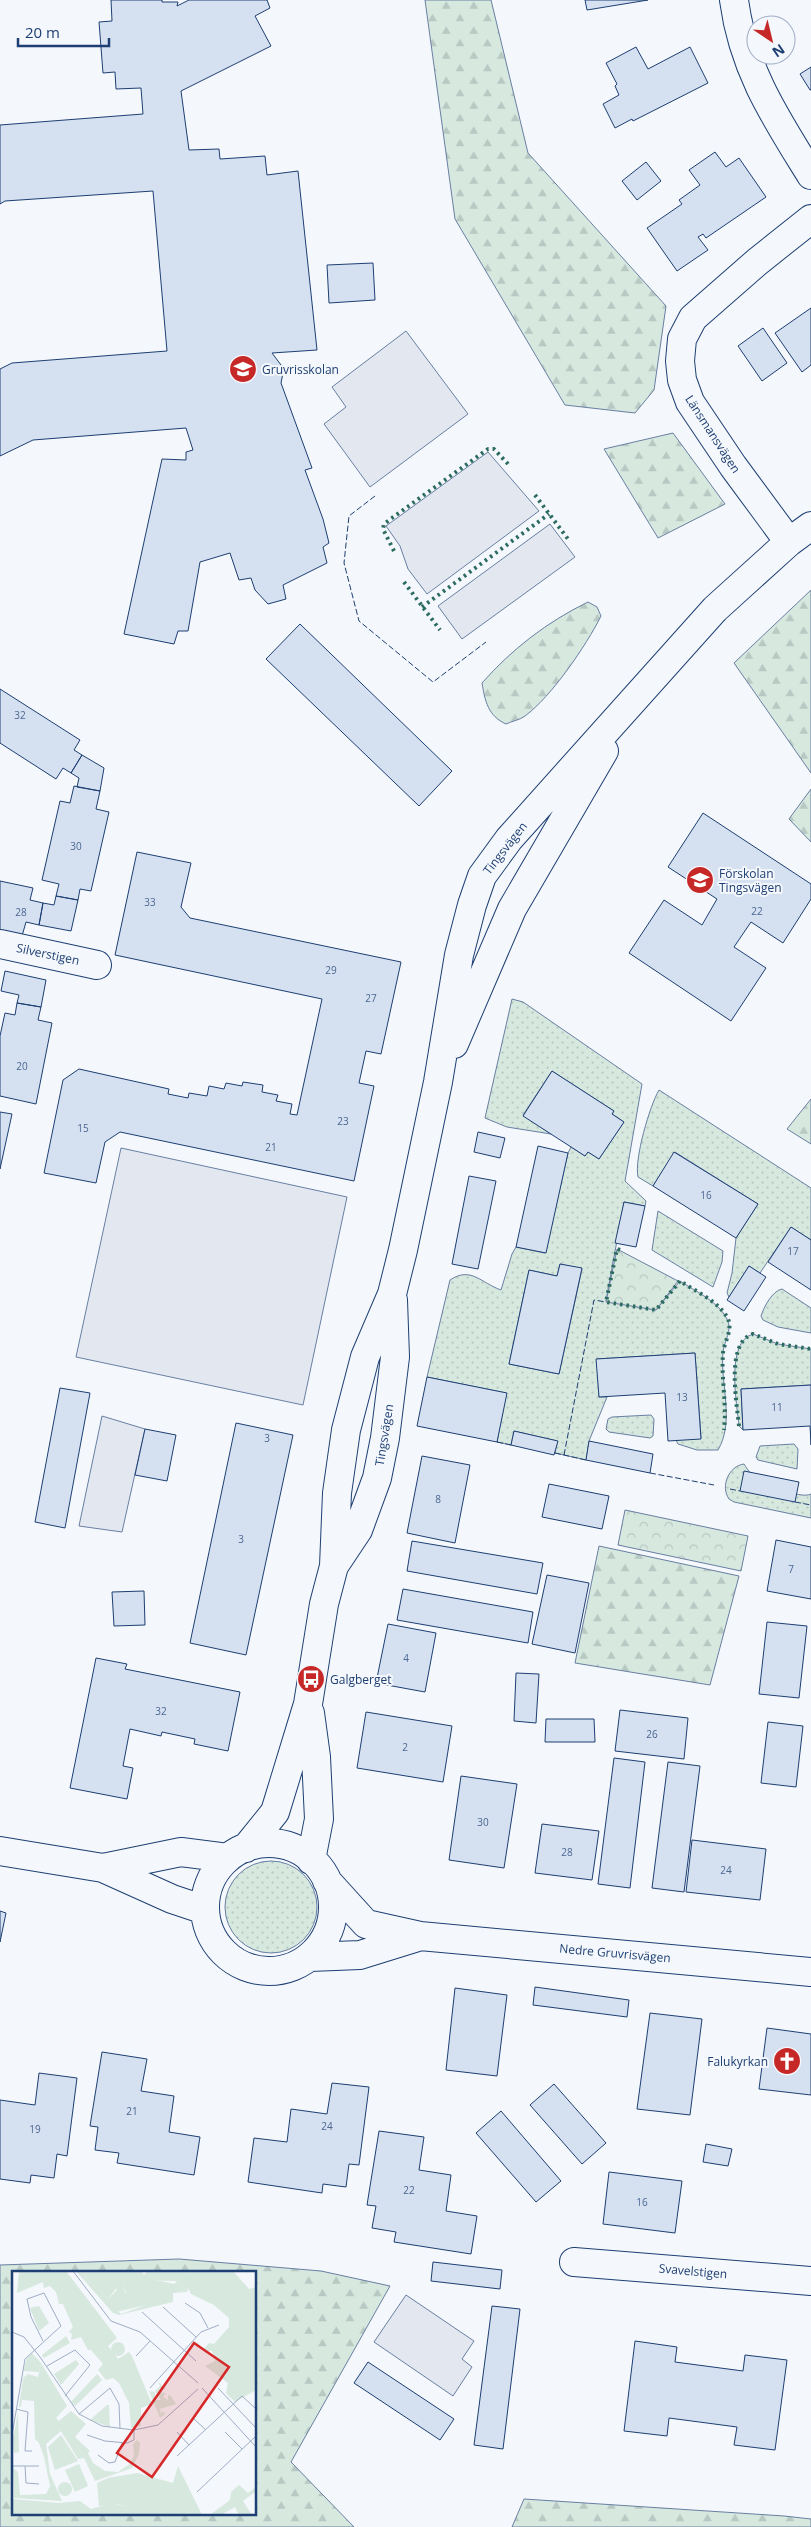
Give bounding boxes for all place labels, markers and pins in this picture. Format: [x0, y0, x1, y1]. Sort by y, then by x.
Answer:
school or university icon: Gruvrisskolan [228, 354, 258, 384]
place label: Gruvrisskolan [262, 361, 339, 378]
school or university icon: Förskolan Tingsvägen [685, 865, 715, 895]
place label: Förskolan Tingsvägen [719, 865, 782, 896]
bus stop icon: Galgberget [296, 1664, 326, 1694]
place label: Galgberget [330, 1671, 391, 1688]
church icon: Falukyrkan [772, 2046, 802, 2076]
place label: Falukyrkan [707, 2053, 768, 2070]

